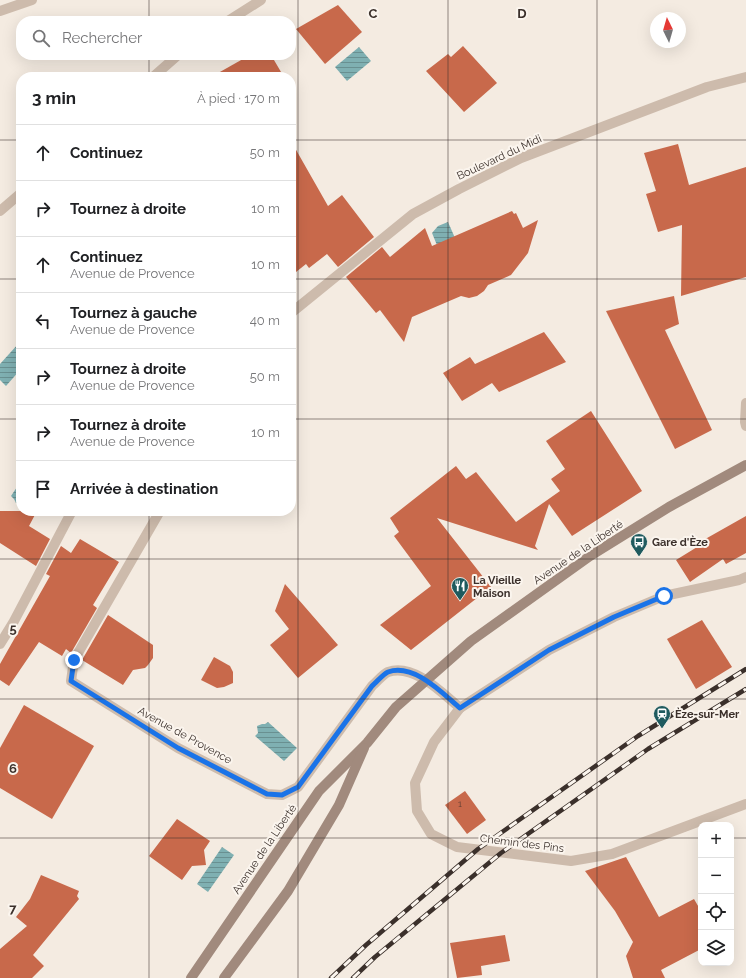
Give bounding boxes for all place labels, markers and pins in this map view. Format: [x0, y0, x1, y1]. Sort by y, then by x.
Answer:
bus stop icon: Gare d'Èze [629, 532, 649, 557]
place label: Gare d'Èze [652, 535, 708, 549]
place label: La Vieille Maison [473, 574, 522, 600]
restaurant icon: La Vieille Maison [450, 576, 470, 601]
station icon: Èze-sur-Mer [652, 704, 672, 729]
place label: Èze-sur-Mer [675, 707, 740, 721]

